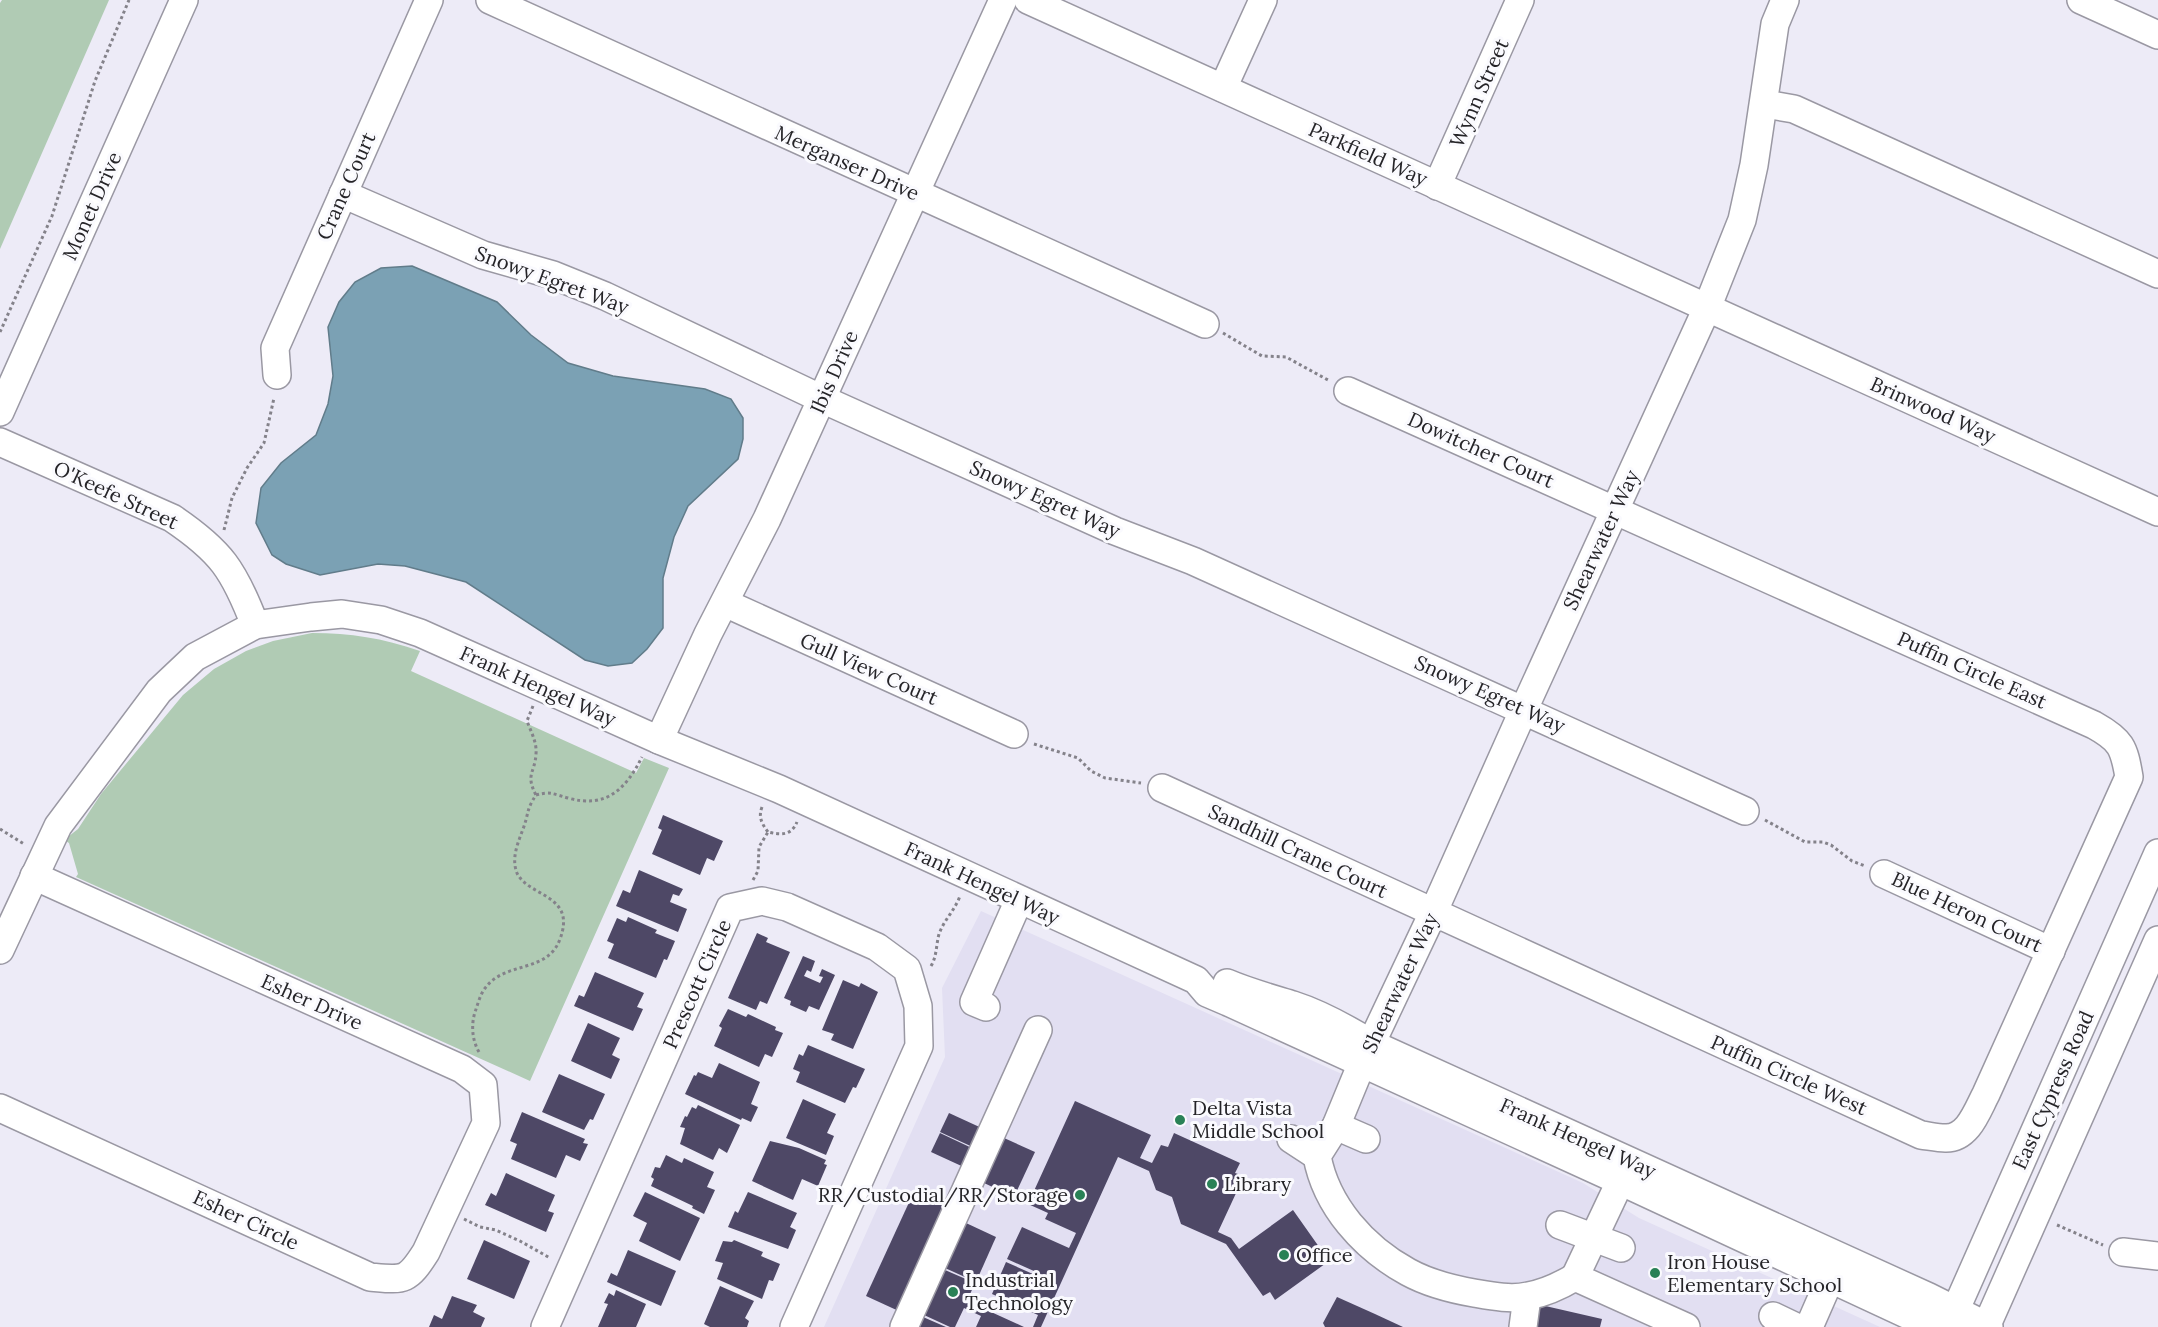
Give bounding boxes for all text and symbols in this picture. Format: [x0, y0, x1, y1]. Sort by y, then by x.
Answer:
street label: Wynn Street [1443, 34, 1514, 151]
street label: Parkfield Way [1305, 116, 1432, 191]
street label: Merganser Drive [771, 120, 923, 206]
street label: Crane Court [311, 128, 380, 244]
street label: Monet Drive [57, 148, 127, 264]
street label: Snowy Egret Way [472, 240, 633, 319]
street label: Ibis Drive [804, 326, 863, 417]
street label: Brinwood Way [1867, 371, 2000, 449]
street label: Dowitcher Court [1404, 406, 1559, 493]
street label: Snowy Egret Way [966, 454, 1125, 543]
street label: O'Keefe Street [50, 455, 183, 534]
street label: Shearwater Way [1557, 465, 1644, 614]
street label: Puffin Circle East [1894, 625, 2051, 714]
street label: Gull View Court [797, 627, 942, 710]
street label: Frank Hengel Way [456, 640, 621, 731]
street label: Snowy Egret Way [1411, 649, 1570, 738]
street label: Sandhill Crane Court [1205, 798, 1392, 903]
street label: Frank Hengel Way [901, 836, 1064, 930]
street label: Blue Heron Court [1888, 866, 2047, 958]
street label: Shearwater Way [1356, 908, 1443, 1057]
street label: Prescott Circle [657, 915, 736, 1052]
street label: Esher Drive [258, 968, 367, 1035]
street label: East Cypress Road [2006, 1007, 2099, 1173]
street label: Puffin Circle West [1707, 1029, 1871, 1120]
street label: Frank Hengel Way [1496, 1092, 1661, 1183]
place label: Delta Vista Middle School [1192, 1095, 1324, 1143]
marker: Delta Vista Middle School [1173, 1113, 1187, 1127]
place label: Library [1224, 1171, 1292, 1196]
marker: Library [1205, 1177, 1219, 1191]
place label: RR/Custodial/RR/Storage [818, 1182, 1068, 1208]
street label: Esher Circle [190, 1184, 303, 1255]
marker: RR/Custodial/RR/Storage [1073, 1188, 1087, 1202]
place label: Office [1296, 1242, 1353, 1267]
marker: Office [1277, 1248, 1291, 1262]
place label: Iron House Elementary School [1667, 1249, 1842, 1297]
marker: Iron House Elementary School [1648, 1266, 1662, 1280]
place label: Industrial Technology [965, 1267, 1074, 1315]
marker: Industrial Technology [946, 1285, 960, 1299]

